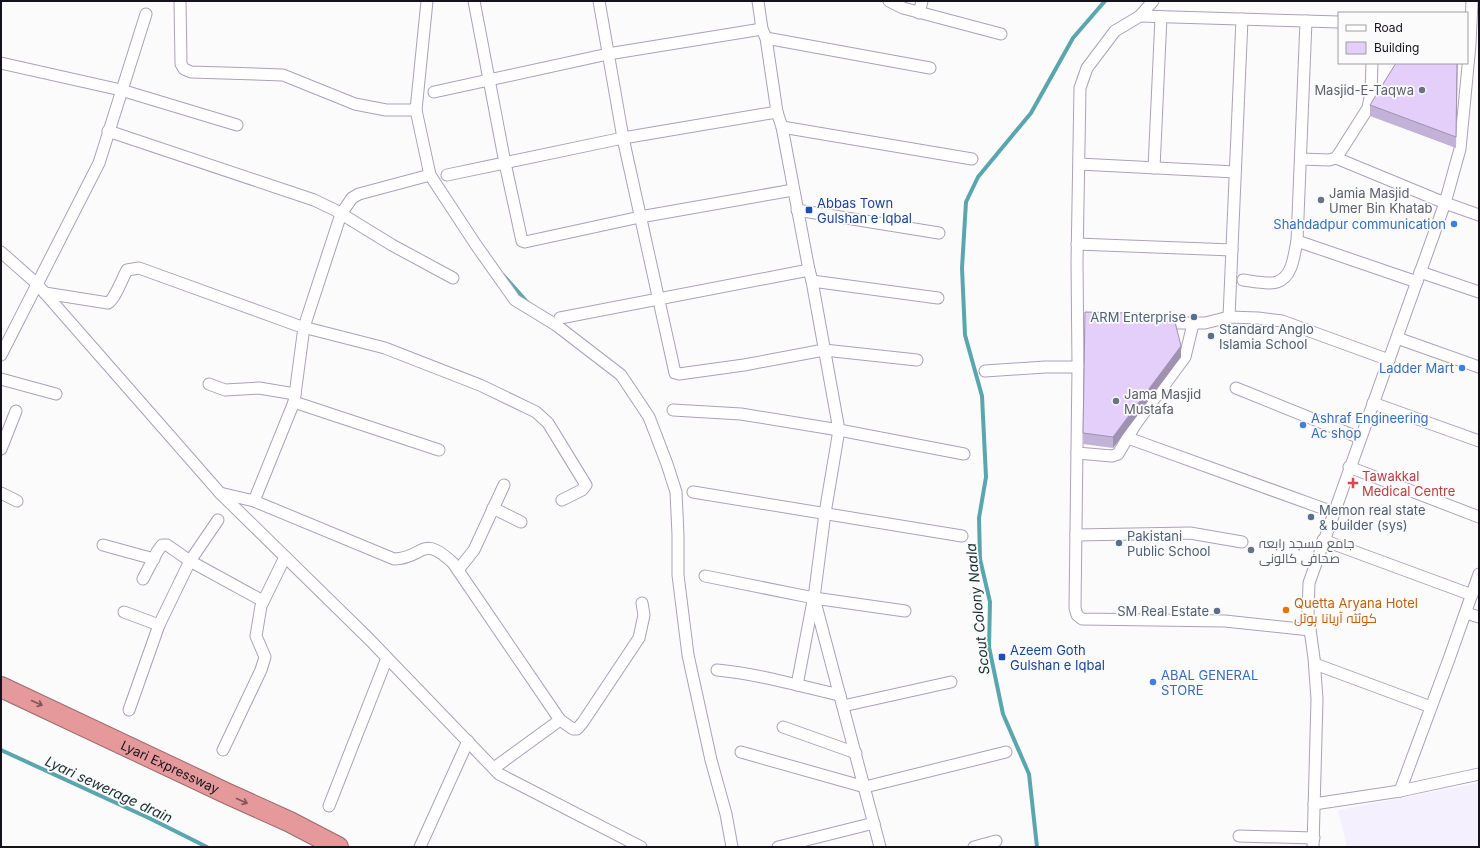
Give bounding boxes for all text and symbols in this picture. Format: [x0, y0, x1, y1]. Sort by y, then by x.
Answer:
legend [1338, 12, 1468, 64]
text: Road [1374, 20, 1403, 35]
text: Building [1374, 40, 1419, 55]
place label: Masjid-E-Taqwa [1314, 82, 1414, 98]
marker: Masjid-E-Taqwa [1417, 85, 1427, 95]
place label: Jamia Masjid Umer Bin Khatab [1329, 185, 1433, 216]
place label: Abbas Town Gulshan e Iqbal [817, 195, 912, 226]
marker: Jamia Masjid Umer Bin Khatab [1316, 195, 1326, 205]
marker: Abbas Town Gulshan e Iqbal [804, 205, 814, 215]
place label: Shahdadpur communication [1273, 216, 1446, 232]
marker: Shahdadpur communication [1449, 219, 1459, 229]
place label: ARM Enterprise [1090, 309, 1186, 325]
marker: ARM Enterprise [1189, 312, 1199, 322]
place label: Standard Anglo Islamia School [1219, 321, 1314, 352]
marker: Standard Anglo Islamia School [1206, 331, 1216, 341]
place label: Ladder Mart [1379, 360, 1454, 376]
marker: Ladder Mart [1457, 363, 1467, 373]
place label: Jama Masjid Mustafa [1124, 386, 1201, 417]
marker: Jama Masjid Mustafa [1111, 396, 1121, 406]
place label: Ashraf Engineering Ac shop [1311, 410, 1429, 441]
marker: Ashraf Engineering Ac shop [1298, 420, 1308, 430]
place label: Tawakkal Medical Centre [1362, 468, 1455, 499]
marker: Tawakkal Medical Centre [1347, 477, 1359, 489]
place label: Memon real state & builder (sys) [1319, 502, 1426, 533]
marker: Memon real state & builder (sys) [1306, 512, 1316, 522]
place label: Pakistani Public School [1127, 528, 1211, 559]
place label: جامع مسجد رابعہ صحافی کالونی [1259, 535, 1354, 566]
marker: Pakistani Public School [1114, 538, 1124, 548]
water label: Scout Colony Naala [962, 542, 992, 676]
marker: جامع مسجد رابعہ صحافی کالونی [1246, 545, 1256, 555]
place label: Quetta Aryana Hotel کوئٹہ آریانا ہوٹل [1294, 595, 1418, 627]
place label: SM Real Estate [1117, 603, 1209, 619]
marker: Quetta Aryana Hotel کوئٹہ آریانا ہوٹل [1281, 605, 1291, 615]
marker: SM Real Estate [1212, 606, 1222, 616]
place label: Azeem Goth Gulshan e Iqbal [1010, 642, 1105, 673]
marker: Azeem Goth Gulshan e Iqbal [997, 652, 1007, 662]
place label: ABAL GENERAL STORE [1161, 667, 1258, 698]
marker: ABAL GENERAL STORE [1148, 677, 1158, 687]
one-way arrow [30, 700, 42, 707]
street label: Lyari Expressway [118, 737, 222, 797]
water label: Lyari sewerage drain [43, 752, 175, 826]
one-way arrow [236, 798, 248, 805]

